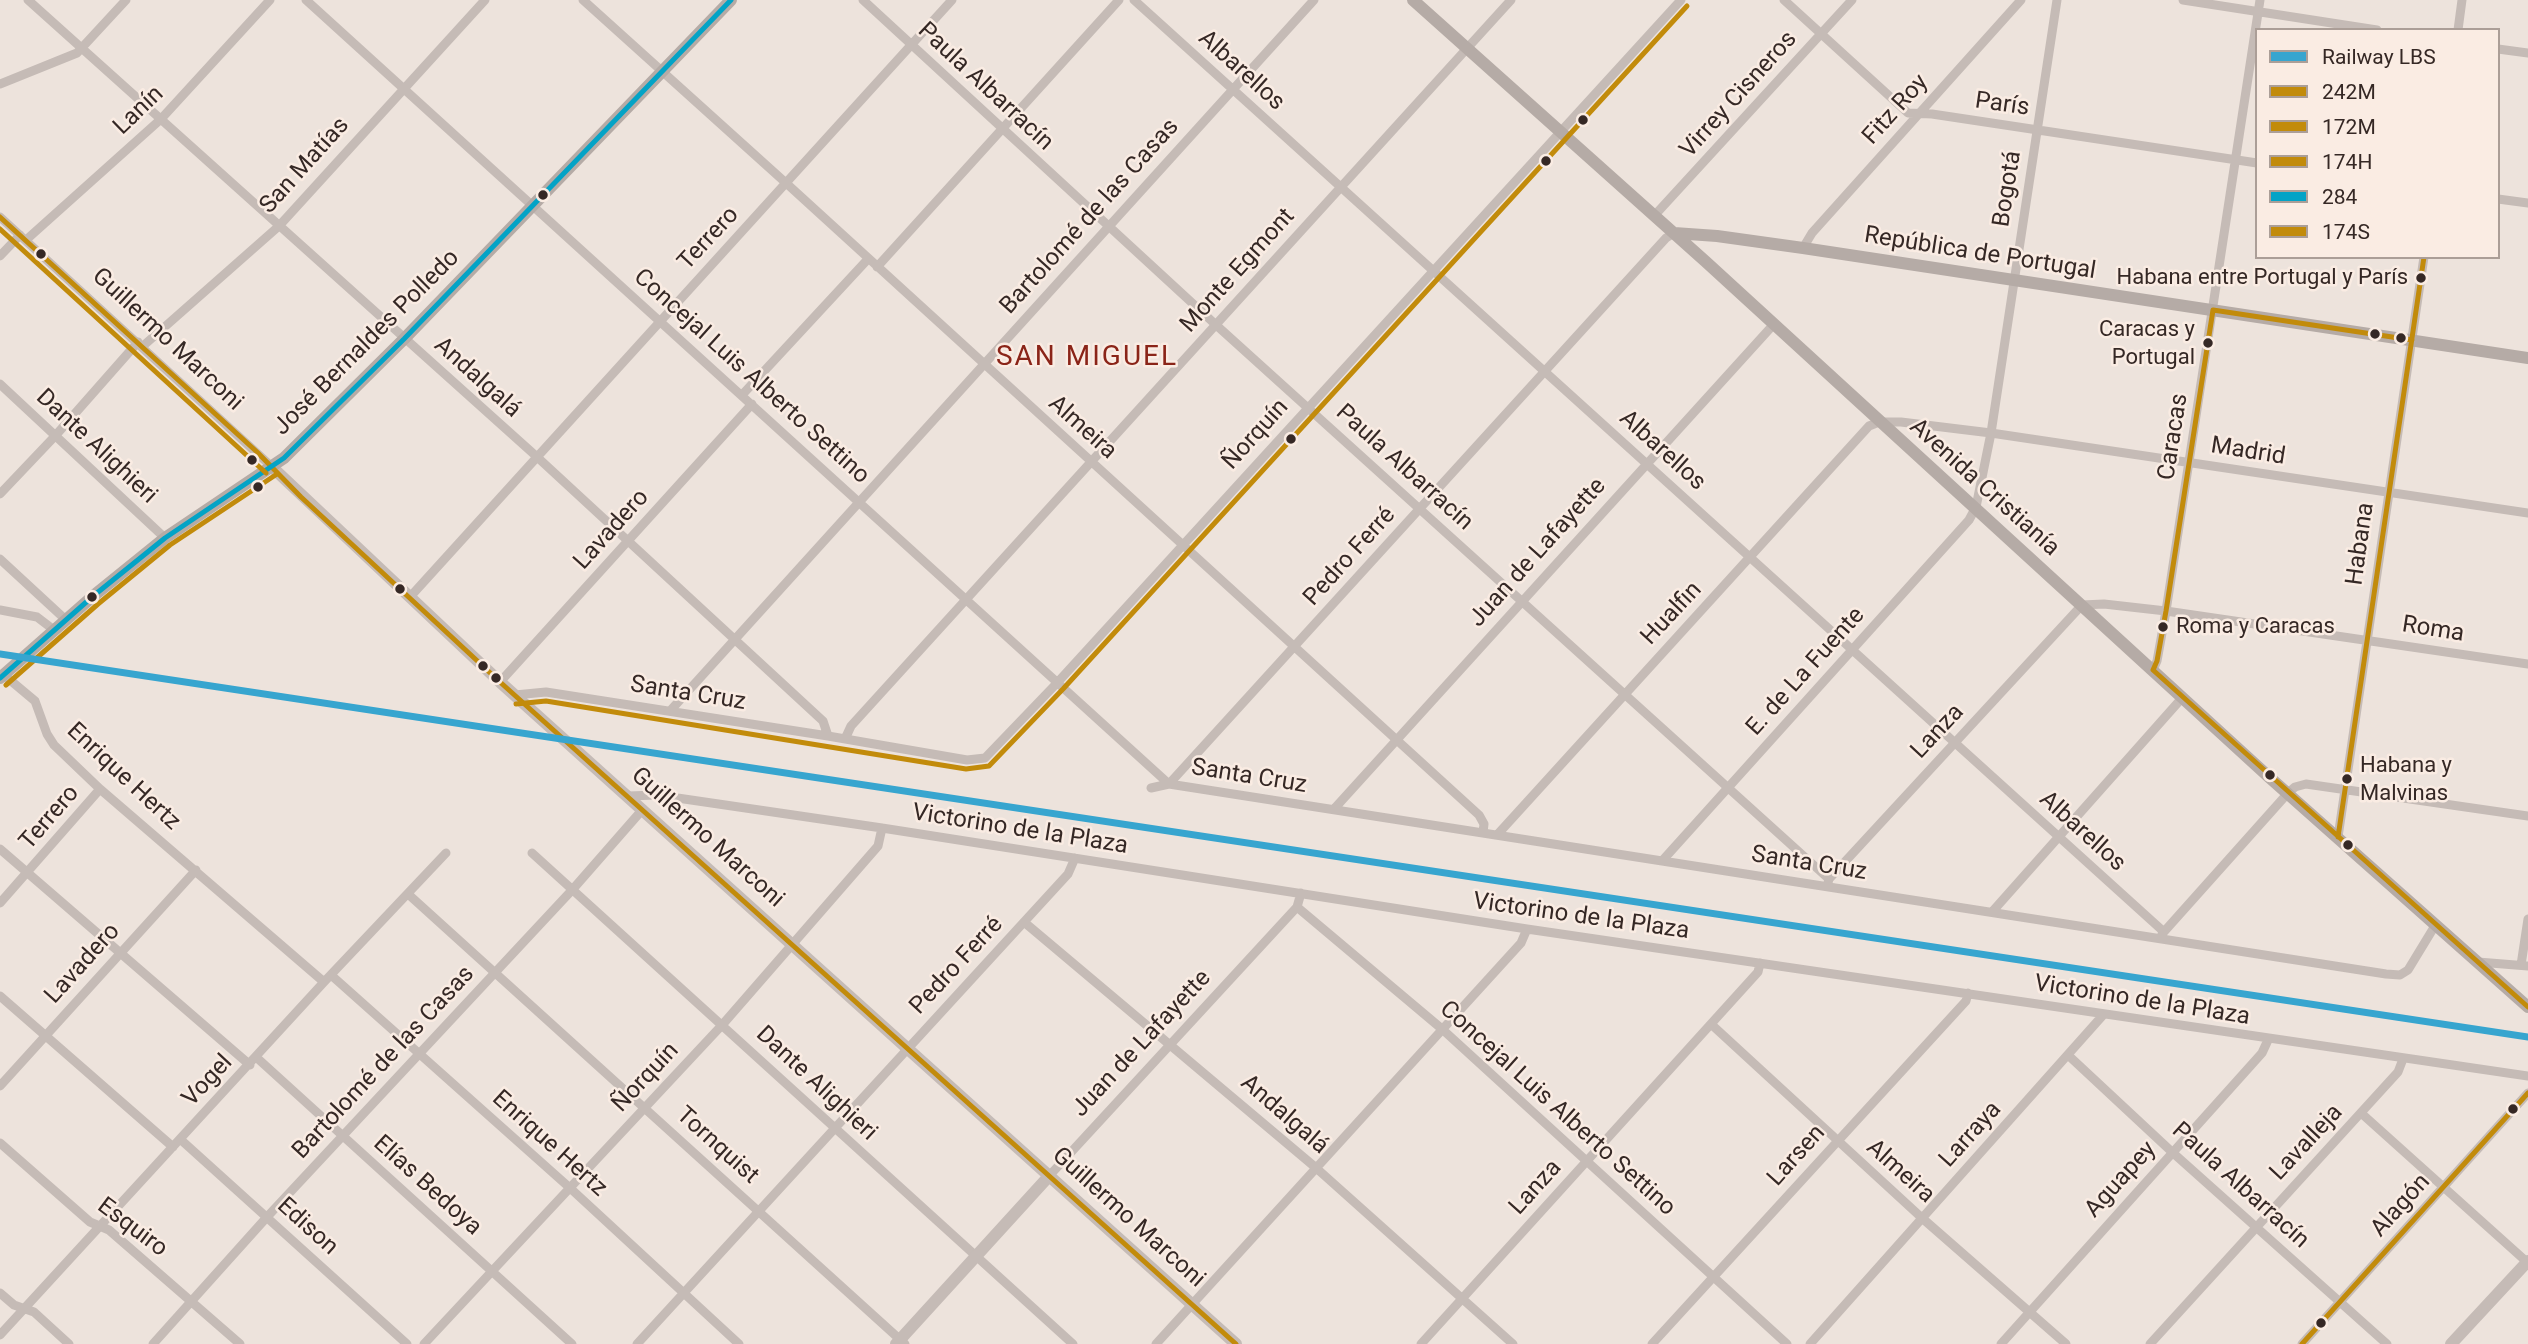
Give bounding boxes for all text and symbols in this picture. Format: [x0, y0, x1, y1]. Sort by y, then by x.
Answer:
street label: Paula Albarracín [911, 17, 1059, 157]
street label: Albarellos [1192, 25, 1290, 117]
street label: Virrey Cisneros [1674, 26, 1804, 164]
legend [2255, 28, 2500, 259]
text: Railway LBS [2322, 45, 2436, 69]
street label: Fitz Roy [1857, 69, 1935, 151]
street label: Lanín [108, 80, 170, 142]
text: 242M [2322, 80, 2376, 104]
street label: París [1973, 87, 2031, 123]
street label: San Matías [254, 112, 356, 220]
street label: Bartolomé de las Casas [995, 113, 1185, 321]
unlabelled marker [1576, 113, 1590, 127]
text: 172M [2322, 115, 2376, 139]
street label: Bogotá [1988, 149, 2028, 229]
text: 174H [2322, 150, 2372, 174]
unlabelled marker [1539, 154, 1553, 168]
text: 284 [2322, 185, 2357, 209]
unlabelled marker [536, 188, 550, 202]
street label: Terrero [672, 201, 746, 277]
street label: Monte Egmont [1175, 203, 1301, 339]
text: 174S [2322, 220, 2370, 244]
street label: República de Portugal [1862, 221, 2098, 287]
street label: José Bernaldes Polledo [268, 244, 466, 442]
unlabelled marker [34, 247, 48, 261]
street label: Guillermo Marconi [86, 263, 248, 417]
street label: Concejal Luis Alberto Settino [627, 263, 875, 491]
place label: Habana entre Portugal y París [2116, 265, 2408, 291]
marker: Habana entre Portugal y París [2414, 271, 2428, 285]
place label: Caracas y Portugal [2099, 317, 2195, 368]
unlabelled marker [2368, 327, 2382, 341]
unlabelled marker [2394, 331, 2408, 345]
street label: Andalgalá [428, 332, 526, 424]
marker: Caracas y Portugal [2201, 336, 2215, 350]
district label: SAN MIGUEL [997, 341, 1177, 375]
street label: Dante Alighieri [29, 384, 163, 510]
street label: Almeira [1042, 390, 1122, 466]
street label: Caracas [2153, 392, 2195, 482]
street label: Ñorquín [1217, 394, 1295, 476]
street label: Paula Albarracín [1329, 399, 1479, 537]
street label: Albarellos [1613, 405, 1711, 497]
street label: Avenida Cristianía [1903, 413, 2065, 563]
unlabelled marker [1284, 432, 1298, 446]
street label: Madrid [2209, 432, 2287, 472]
unlabelled marker [245, 453, 259, 467]
street label: Juan de Lafayette [1464, 473, 1612, 633]
unlabelled marker [251, 480, 265, 494]
street label: Lavadero [568, 484, 656, 576]
street label: Habana [2341, 501, 2381, 587]
street label: Pedro Ferré [1298, 502, 1402, 612]
street label: Hualfin [1636, 576, 1708, 652]
unlabelled marker [393, 582, 407, 596]
unlabelled marker [85, 590, 99, 604]
street label: E. de La Fuente [1741, 602, 1871, 742]
street label: Roma [2400, 611, 2466, 649]
place label: Roma y Caracas [2176, 614, 2335, 640]
marker: Roma y Caracas [2156, 620, 2170, 634]
unlabelled marker [476, 659, 490, 673]
unlabelled marker [489, 671, 503, 685]
street label: Santa Cruz [628, 671, 748, 717]
street label: Lanza [1906, 699, 1970, 765]
street label: Enrique Hertz [60, 717, 186, 837]
place label: Habana y Malvinas [2360, 753, 2452, 804]
street label: Santa Cruz [1189, 754, 1309, 800]
street label: Guillermo Marconi [625, 762, 789, 914]
unlabelled marker [2263, 768, 2277, 782]
marker: Habana y Malvinas [2340, 772, 2354, 786]
street label: Terrero [14, 780, 86, 856]
street label: Albarellos [2033, 786, 2131, 878]
street label: Victorino de la Plaza [910, 799, 1130, 861]
unlabelled marker [2341, 838, 2355, 852]
street label: Santa Cruz [1749, 841, 1869, 887]
street label: Victorino de la Plaza [1471, 888, 1691, 946]
street label: Pedro Ferré [904, 911, 1010, 1021]
street label: Lavadero [39, 918, 127, 1010]
street label: Bartolomé de las Casas [287, 961, 481, 1165]
street label: Juan de Lafayette [1067, 965, 1217, 1123]
street label: Victorino de la Plaza [2032, 970, 2252, 1032]
street label: Concejal Luis Alberto Settino [1433, 995, 1681, 1223]
street label: Dante Alighieri [749, 1021, 883, 1147]
street label: Ñorquín [607, 1037, 685, 1119]
street label: Vogel [177, 1049, 239, 1113]
street label: Andalgalá [1234, 1069, 1334, 1161]
street label: Enrique Hertz [486, 1085, 612, 1203]
street label: Larraya [1934, 1096, 2008, 1174]
street label: Lavalleja [2265, 1099, 2349, 1187]
street label: Tornquist [670, 1101, 764, 1191]
unlabelled marker [2506, 1102, 2520, 1116]
street label: Paula Albarracín [2165, 1117, 2315, 1255]
street label: Larsen [1762, 1119, 1832, 1193]
street label: Elías Bedoya [367, 1130, 487, 1242]
street label: Almeira [1860, 1134, 1940, 1210]
street label: Aguapey [2079, 1136, 2163, 1224]
street label: Guillermo Marconi [1046, 1142, 1210, 1294]
street label: Lanza [1504, 1155, 1568, 1221]
street label: Alagón [2365, 1169, 2437, 1243]
street label: Esquiro [91, 1192, 173, 1264]
street label: Edison [271, 1192, 343, 1262]
unlabelled marker [2314, 1316, 2328, 1330]

